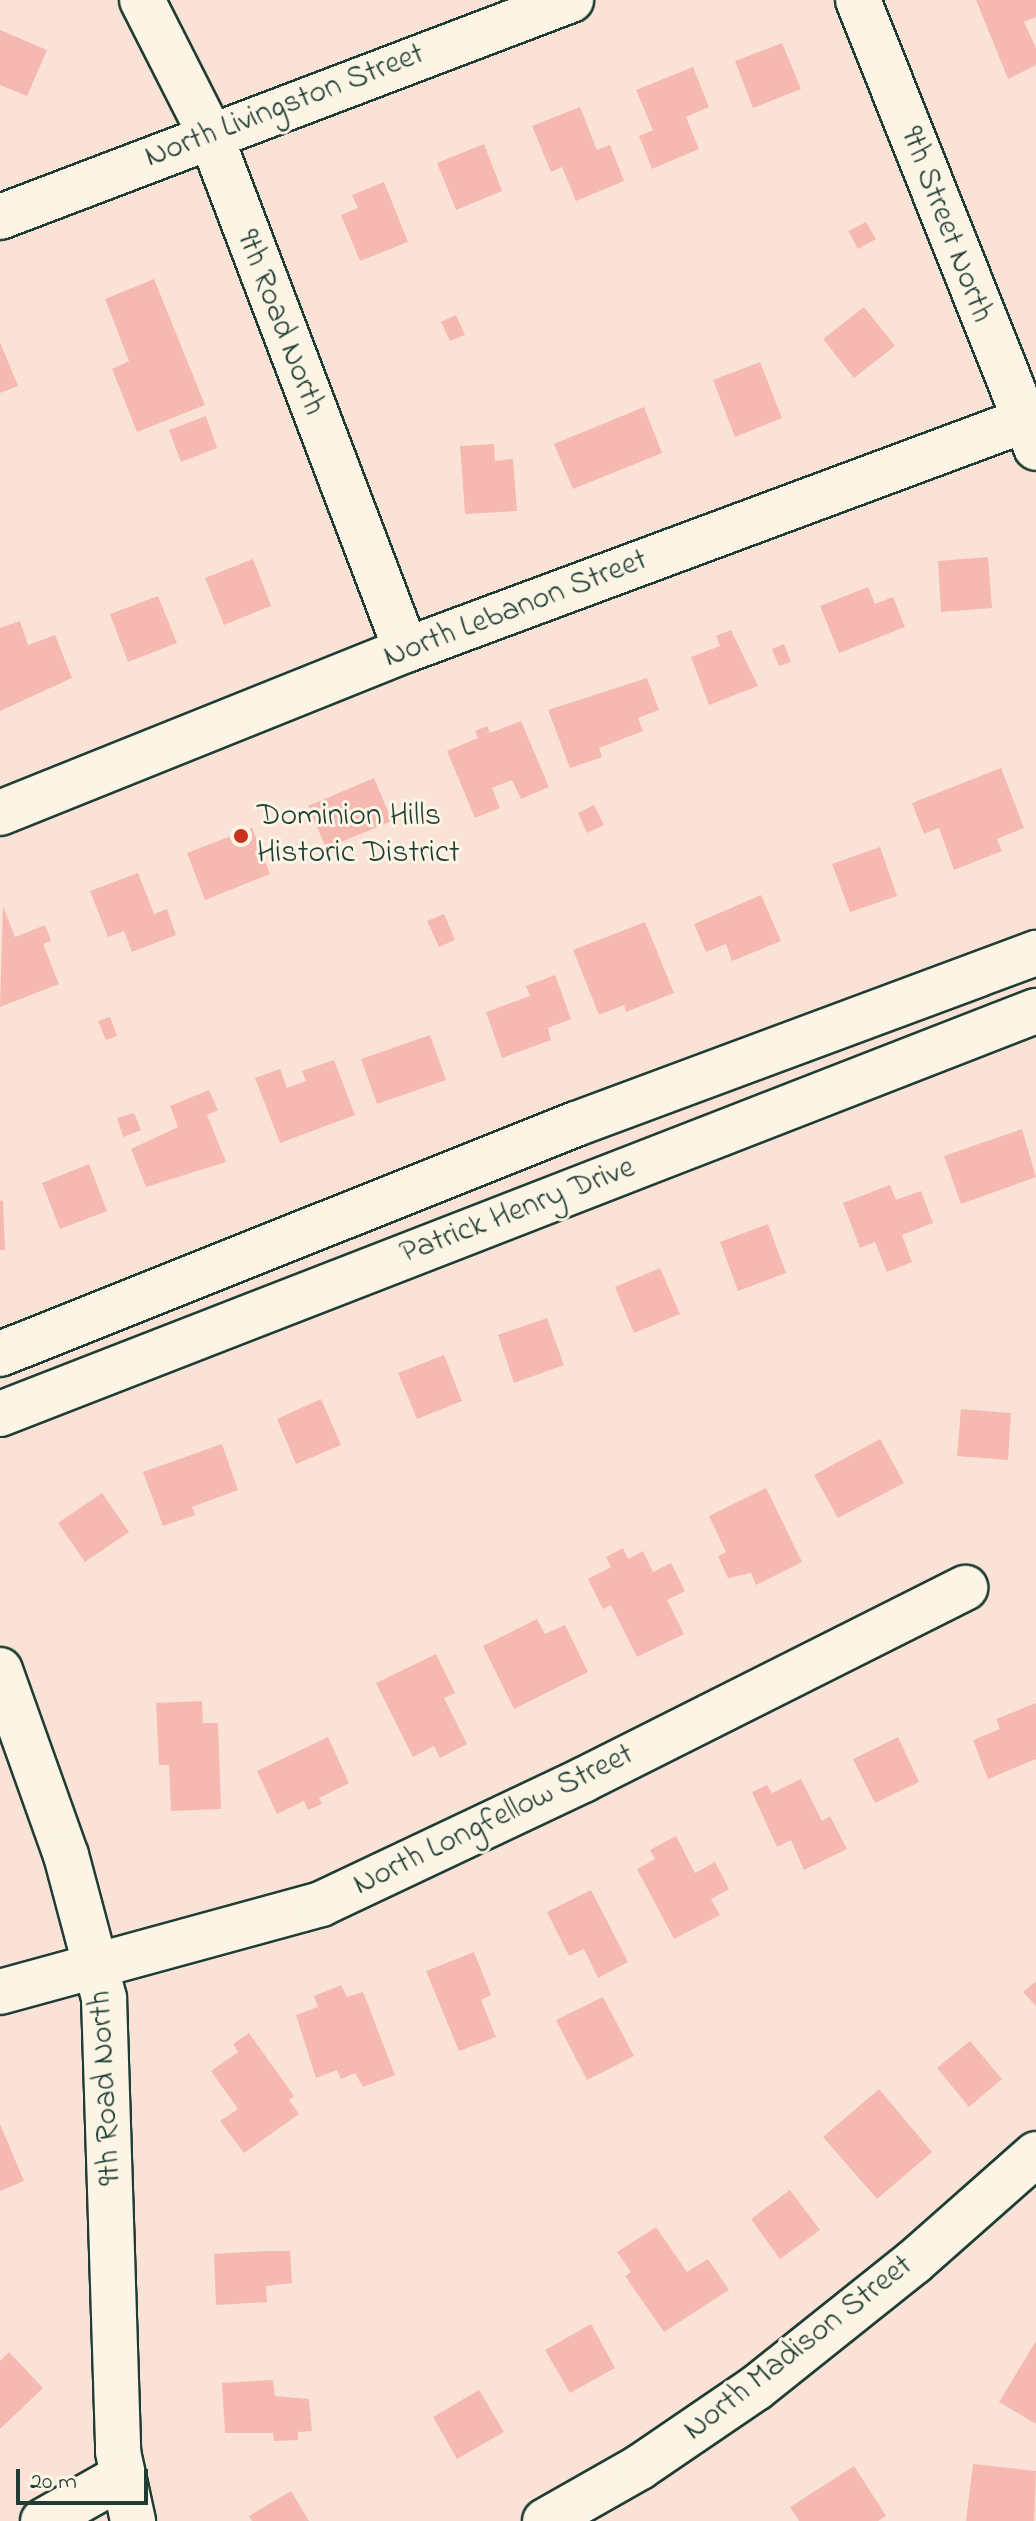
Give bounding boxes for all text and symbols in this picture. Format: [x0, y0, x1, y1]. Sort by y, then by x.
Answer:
street label: North Livingston Street [140, 36, 430, 178]
street label: 9th Street North [890, 122, 1000, 328]
street label: 9th Road North [226, 225, 332, 421]
street label: North Lebanon Street [379, 542, 653, 678]
place label: Dominion Hills Historic District [257, 799, 460, 874]
marker: Dominion Hills Historic District [232, 827, 250, 845]
street label: Patrick Henry Drive [395, 1150, 641, 1274]
street label: North Longfellow Street [348, 1736, 640, 1906]
street label: 9th Road North [83, 1989, 131, 2187]
street label: North Madison Street [677, 2248, 921, 2450]
scale bar [20, 2453, 152, 2503]
text: 20 m [30, 2465, 77, 2500]

